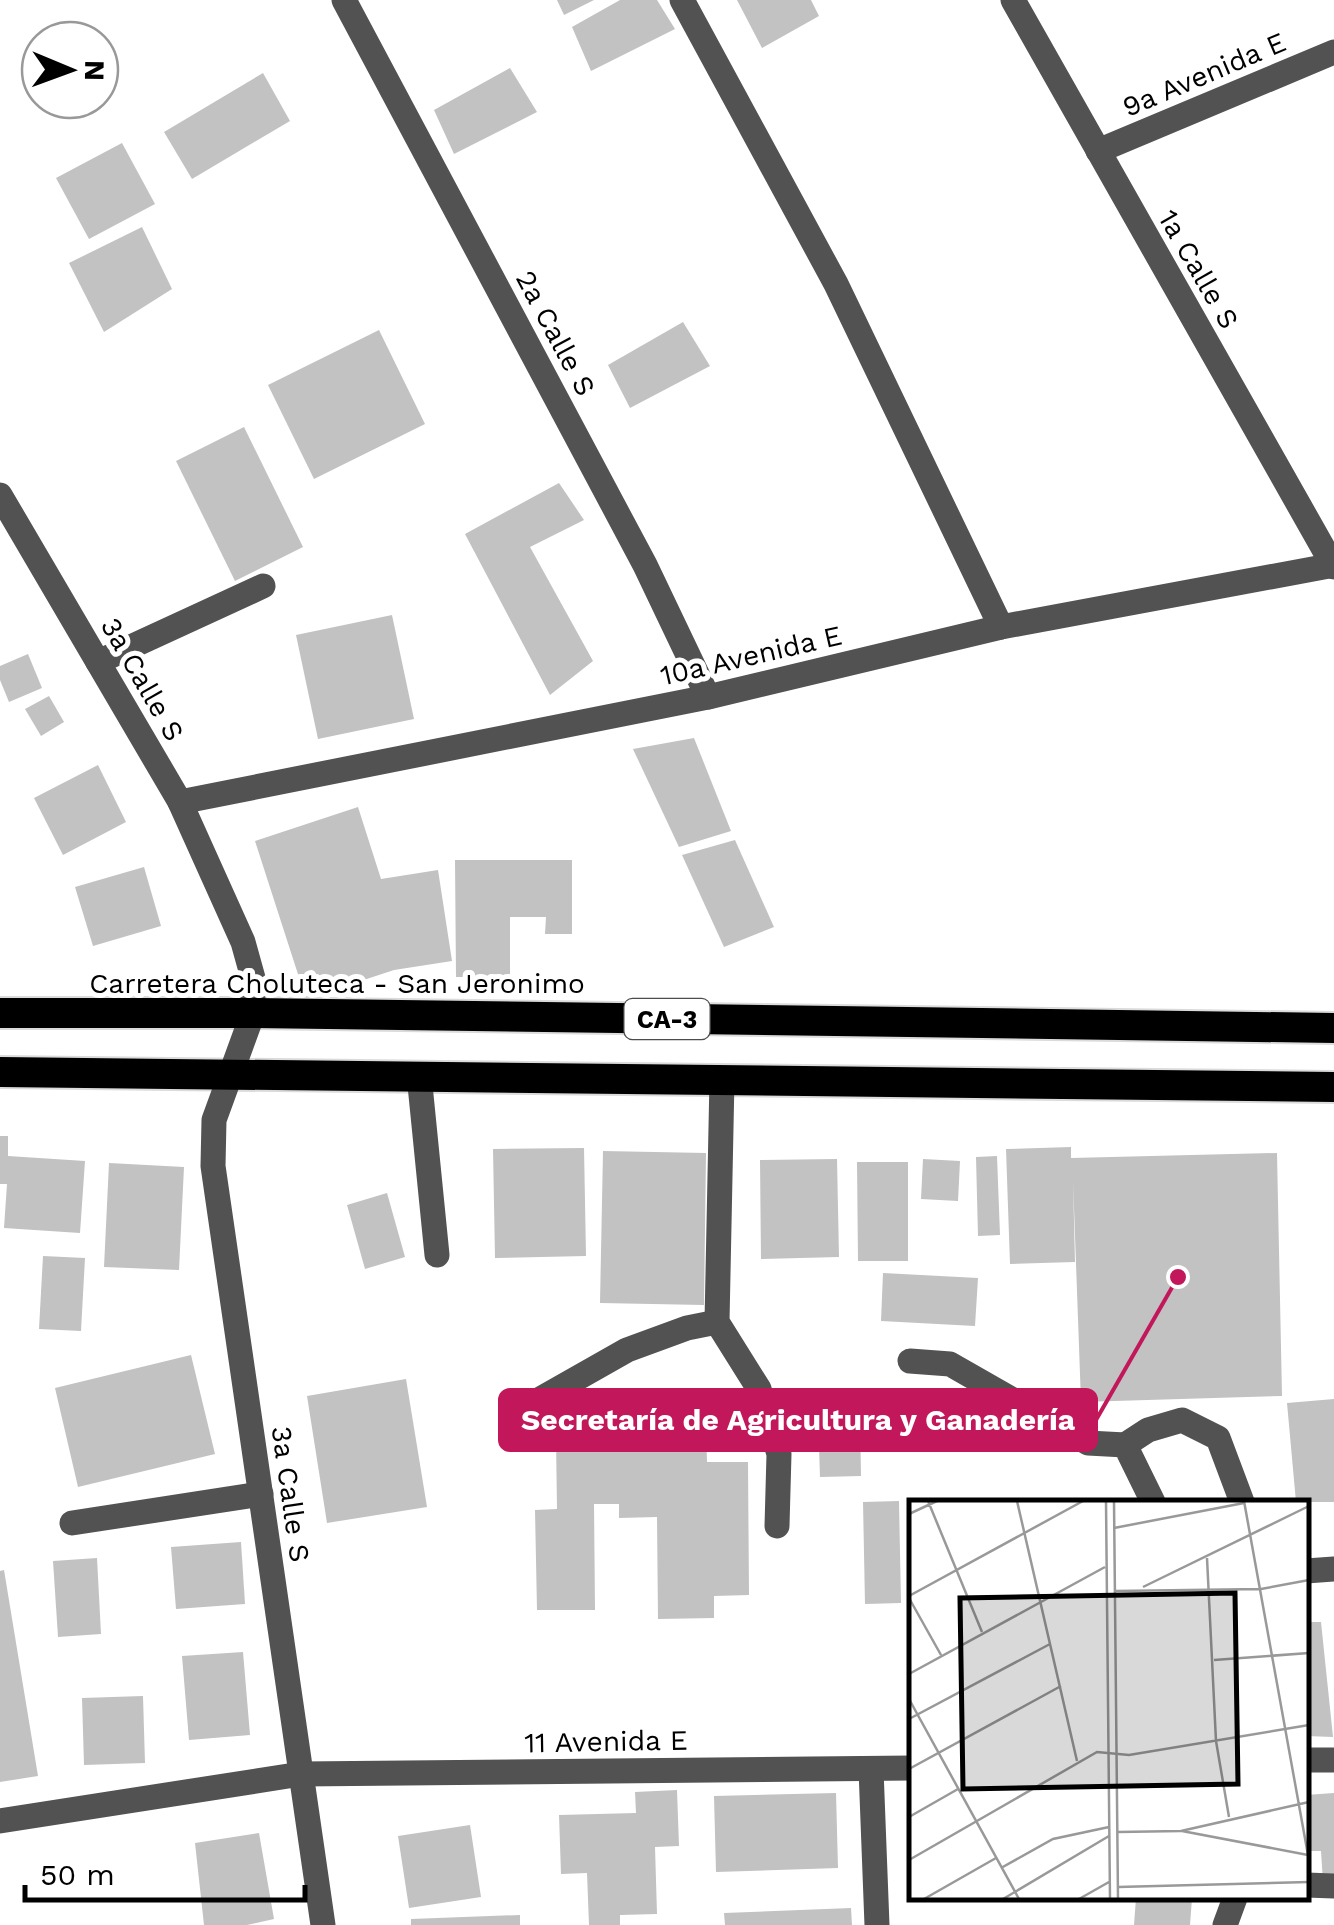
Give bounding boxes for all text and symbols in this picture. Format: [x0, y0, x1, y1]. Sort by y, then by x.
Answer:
north arrow [20, 20, 120, 120]
street label: 9a Avenida E [1118, 25, 1291, 124]
text: N [78, 60, 111, 81]
street label: 1a Calle S [1151, 204, 1246, 334]
street label: 2a Calle S [509, 265, 602, 401]
street label: 3a Calle S [94, 612, 191, 747]
street label: 10a Avenida E [657, 619, 845, 692]
street label: Carretera Choluteca - San Jeronimo [89, 967, 585, 1000]
road number: CA-3 [624, 999, 710, 1039]
callout: Secretaría de Agricultura y Ganadería [500, 1390, 1096, 1450]
text: Secretaría de Agricultura y Ganadería [521, 1402, 1076, 1437]
street label: 3a Calle S [265, 1424, 316, 1564]
inset map [909, 1500, 1309, 1900]
street label: 11 Avenida E [524, 1724, 688, 1759]
scale bar [25, 1840, 305, 1902]
text: 50 m [40, 1857, 115, 1892]

